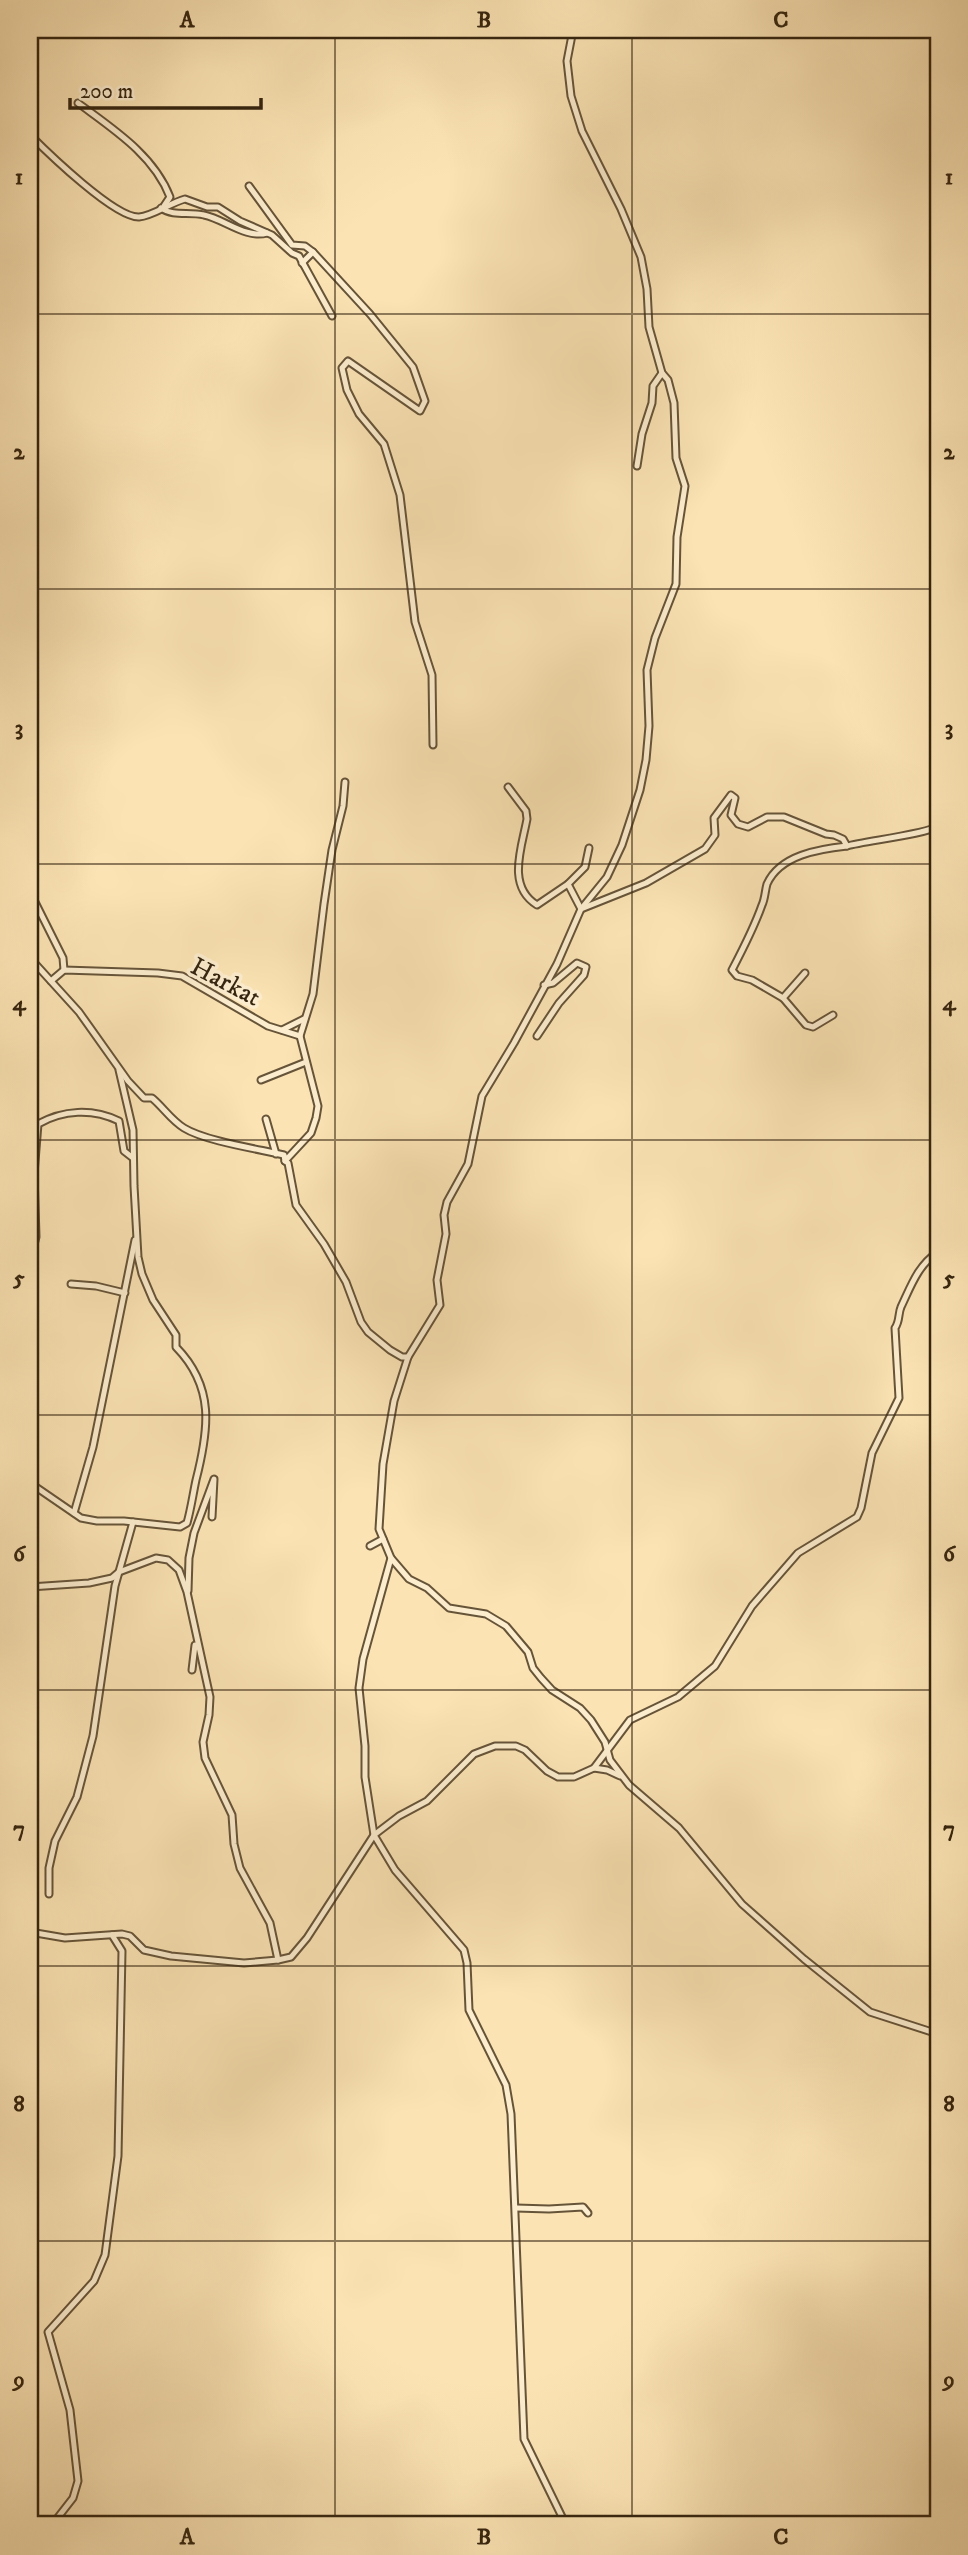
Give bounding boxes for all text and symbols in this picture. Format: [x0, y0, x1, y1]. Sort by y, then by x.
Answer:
text: A [179, 6, 196, 35]
text: B [477, 6, 491, 35]
text: C [773, 6, 789, 35]
scale bar [70, 66, 261, 110]
text: 200 m [80, 79, 133, 105]
text: 1 [15, 163, 23, 192]
text: 1 [945, 163, 953, 192]
text: 2 [13, 438, 25, 467]
text: 2 [943, 438, 955, 467]
text: 3 [15, 714, 23, 743]
text: 3 [945, 714, 953, 743]
street label: Harkat [185, 950, 266, 1014]
text: 4 [12, 989, 27, 1018]
text: 4 [942, 989, 957, 1018]
text: 5 [12, 1264, 25, 1293]
text: 5 [942, 1264, 955, 1293]
text: 6 [13, 1540, 27, 1569]
text: 6 [943, 1540, 957, 1569]
text: 7 [13, 1815, 25, 1844]
text: 7 [943, 1815, 955, 1844]
text: 8 [13, 2090, 25, 2119]
text: 8 [943, 2090, 955, 2119]
text: 9 [11, 2366, 25, 2395]
text: 9 [941, 2366, 955, 2395]
text: A [179, 2523, 196, 2552]
text: B [477, 2523, 491, 2552]
text: C [773, 2523, 789, 2552]

